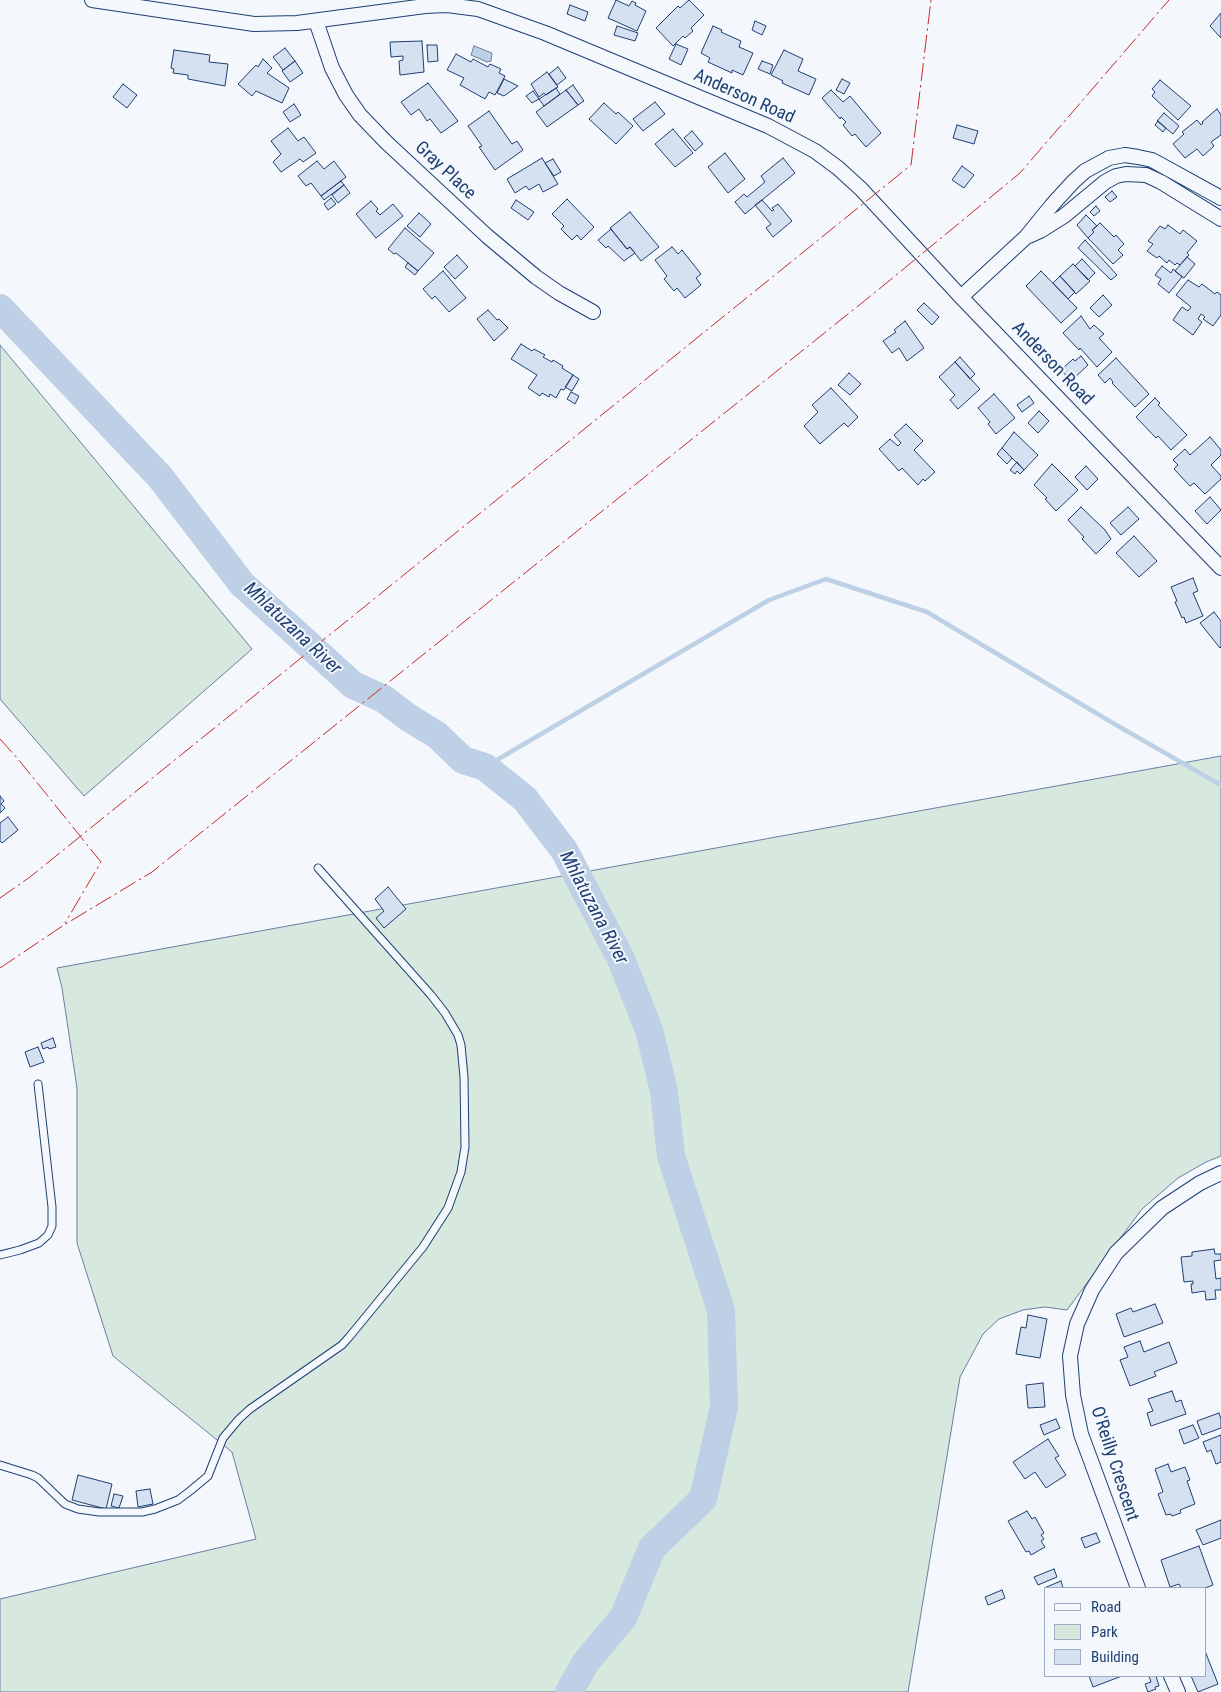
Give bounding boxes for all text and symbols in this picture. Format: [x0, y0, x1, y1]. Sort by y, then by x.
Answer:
street label: Anderson Road [690, 65, 798, 129]
street label: Gray Place [410, 137, 480, 205]
street label: Anderson Road [1007, 318, 1097, 410]
water label: Mhlatuzana River [238, 578, 346, 680]
water label: Mhlatuzana River [554, 847, 632, 969]
street label: O'Reilly Crescent [1085, 1404, 1143, 1524]
legend [1044, 1587, 1206, 1677]
text: Road [1091, 1598, 1121, 1616]
text: Park [1091, 1623, 1118, 1641]
text: Building [1091, 1648, 1139, 1666]

